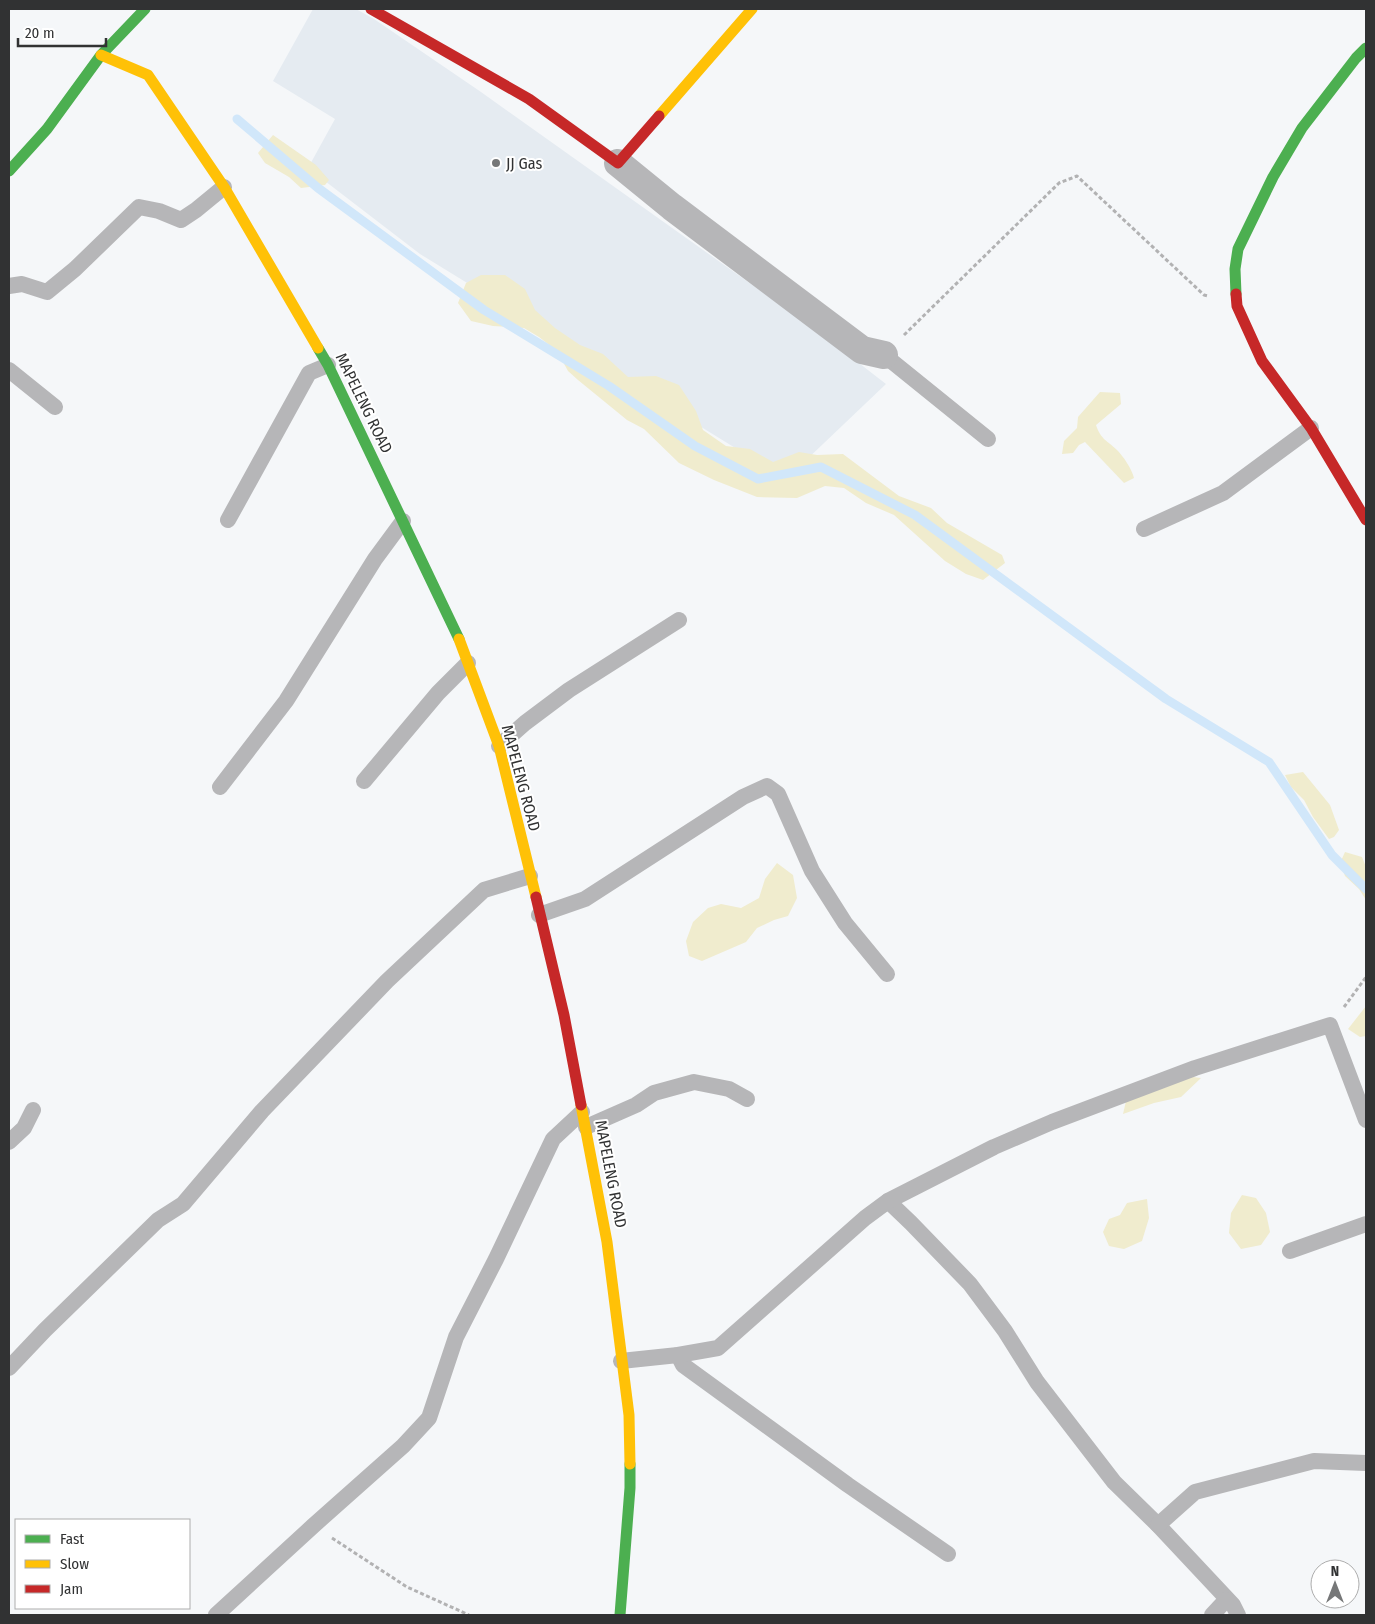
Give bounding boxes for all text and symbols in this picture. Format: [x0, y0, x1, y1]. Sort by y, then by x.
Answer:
scale bar [18, 15, 105, 47]
text: 20 m [25, 24, 55, 42]
place label: JJ Gas [506, 154, 542, 173]
marker: JJ Gas [490, 157, 502, 169]
street label: MAPELENG ROAD [332, 350, 396, 456]
street label: MAPELENG ROAD [498, 723, 544, 833]
street label: MAPELENG ROAD [591, 1119, 631, 1229]
legend [15, 1519, 190, 1609]
text: Fast [60, 1530, 84, 1548]
text: Slow [60, 1555, 89, 1573]
north arrow [1310, 1559, 1360, 1609]
text: N [1331, 1563, 1339, 1580]
text: Jam [60, 1580, 83, 1598]

